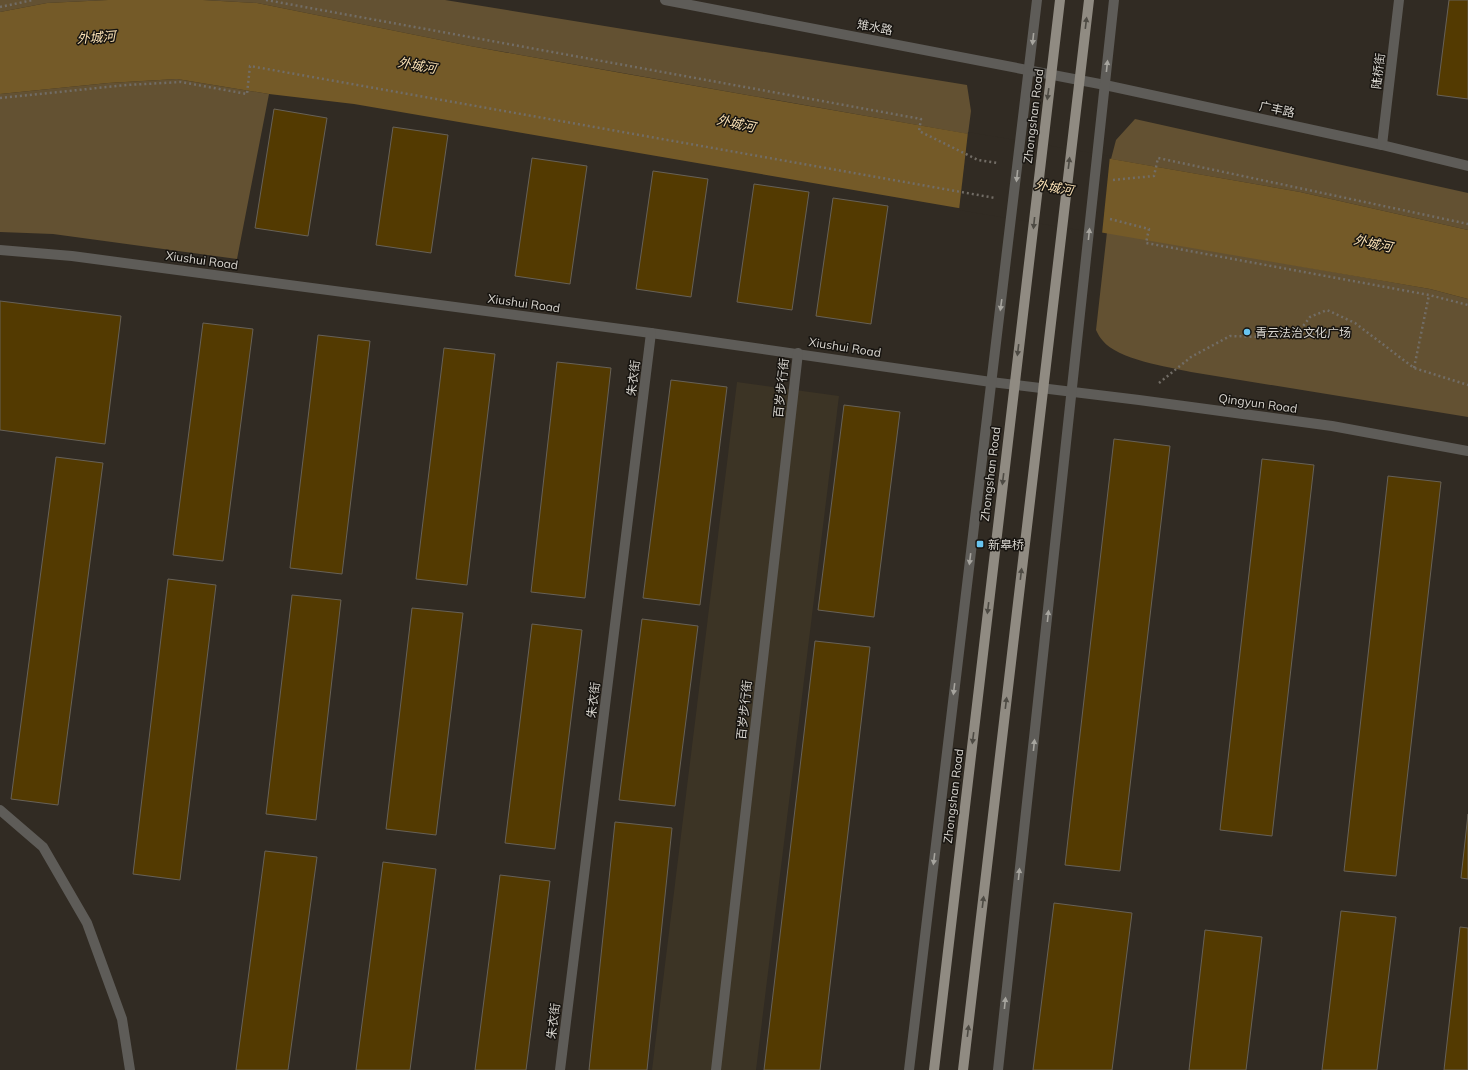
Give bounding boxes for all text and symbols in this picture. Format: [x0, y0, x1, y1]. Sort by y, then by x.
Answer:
street label: 雉水路 [856, 16, 894, 38]
one-way arrow [1083, 17, 1089, 29]
water label: 外城河 [76, 27, 119, 46]
one-way arrow [1029, 33, 1036, 45]
street label: 陆桥街 [1368, 52, 1388, 90]
water label: 外城河 [396, 54, 441, 77]
one-way arrow [1104, 60, 1110, 72]
street label: Zhongshan Road [1020, 68, 1046, 164]
one-way arrow [1045, 88, 1051, 100]
street label: 广丰路 [1258, 98, 1296, 120]
water label: 外城河 [715, 111, 760, 136]
one-way arrow [1066, 157, 1072, 169]
one-way arrow [1013, 170, 1020, 182]
water label: 外城河 [1033, 176, 1078, 199]
one-way arrow [1030, 217, 1037, 229]
one-way arrow [1085, 228, 1092, 240]
water label: 外城河 [1352, 231, 1397, 256]
street label: Xiushui Road [165, 247, 239, 273]
street label: Xiushui Road [487, 290, 561, 316]
one-way arrow [998, 299, 1004, 311]
place label: 青云法治文化广场 [1255, 325, 1351, 340]
marker: 青云法治文化广场 [1242, 327, 1252, 337]
street label: Xiushui Road [808, 334, 882, 360]
one-way arrow [1015, 344, 1021, 356]
street label: 百岁步行街 [770, 357, 792, 419]
street label: 朱衣街 [623, 359, 643, 397]
street label: Qingyun Road [1218, 390, 1298, 416]
street label: Zhongshan Road [977, 426, 1003, 522]
one-way arrow [1000, 473, 1006, 485]
place label: 新皋桥 [988, 537, 1024, 552]
marker: 新皋桥 [975, 539, 985, 549]
one-way arrow [966, 553, 973, 565]
one-way arrow [1018, 568, 1024, 580]
one-way arrow [984, 602, 991, 615]
one-way arrow [1045, 610, 1051, 622]
street label: 百岁步行街 [733, 679, 755, 741]
street label: 朱衣街 [583, 681, 603, 719]
one-way arrow [951, 682, 957, 695]
one-way arrow [1003, 697, 1009, 710]
one-way arrow [969, 732, 976, 744]
one-way arrow [1030, 739, 1037, 751]
street label: Zhongshan Road [940, 748, 966, 844]
one-way arrow [931, 853, 937, 865]
one-way arrow [1016, 868, 1023, 880]
one-way arrow [980, 896, 986, 908]
one-way arrow [1002, 997, 1008, 1009]
street label: 朱衣街 [543, 1002, 563, 1040]
one-way arrow [965, 1025, 971, 1037]

